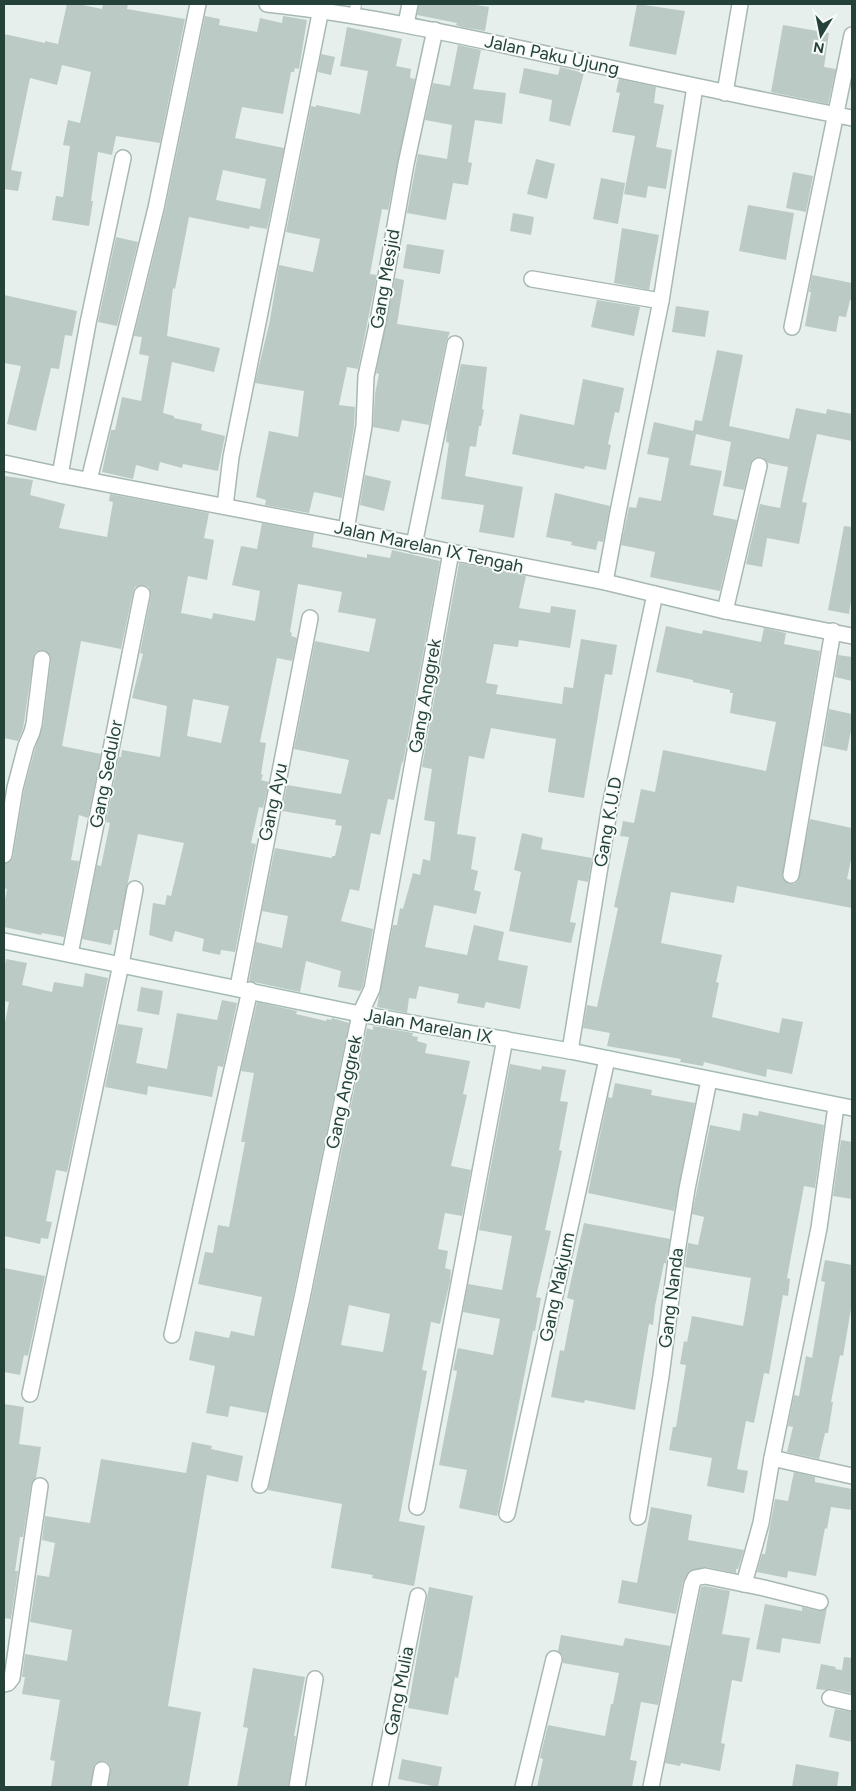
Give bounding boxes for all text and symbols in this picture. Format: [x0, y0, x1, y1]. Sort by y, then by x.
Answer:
north arrow [796, 10, 846, 60]
street label: Jalan Paku Ujung [483, 30, 621, 80]
text: N [812, 38, 826, 57]
street label: Gang Mesjid [365, 227, 405, 331]
street label: Jalan Marelan IX Tengah [332, 516, 526, 578]
street label: Gang Anggrek [404, 637, 446, 755]
street label: Gang Sedulor [85, 718, 127, 830]
street label: Gang Ayu [254, 761, 292, 843]
street label: Gang K.U.D [589, 775, 627, 869]
street label: Jalan Marelan IX [362, 1004, 494, 1048]
street label: Gang Anggrek [321, 1033, 367, 1151]
street label: Gang Makjum [535, 1230, 579, 1344]
street label: Gang Nanda [654, 1247, 688, 1349]
street label: Gang Mulia [380, 1644, 418, 1738]

